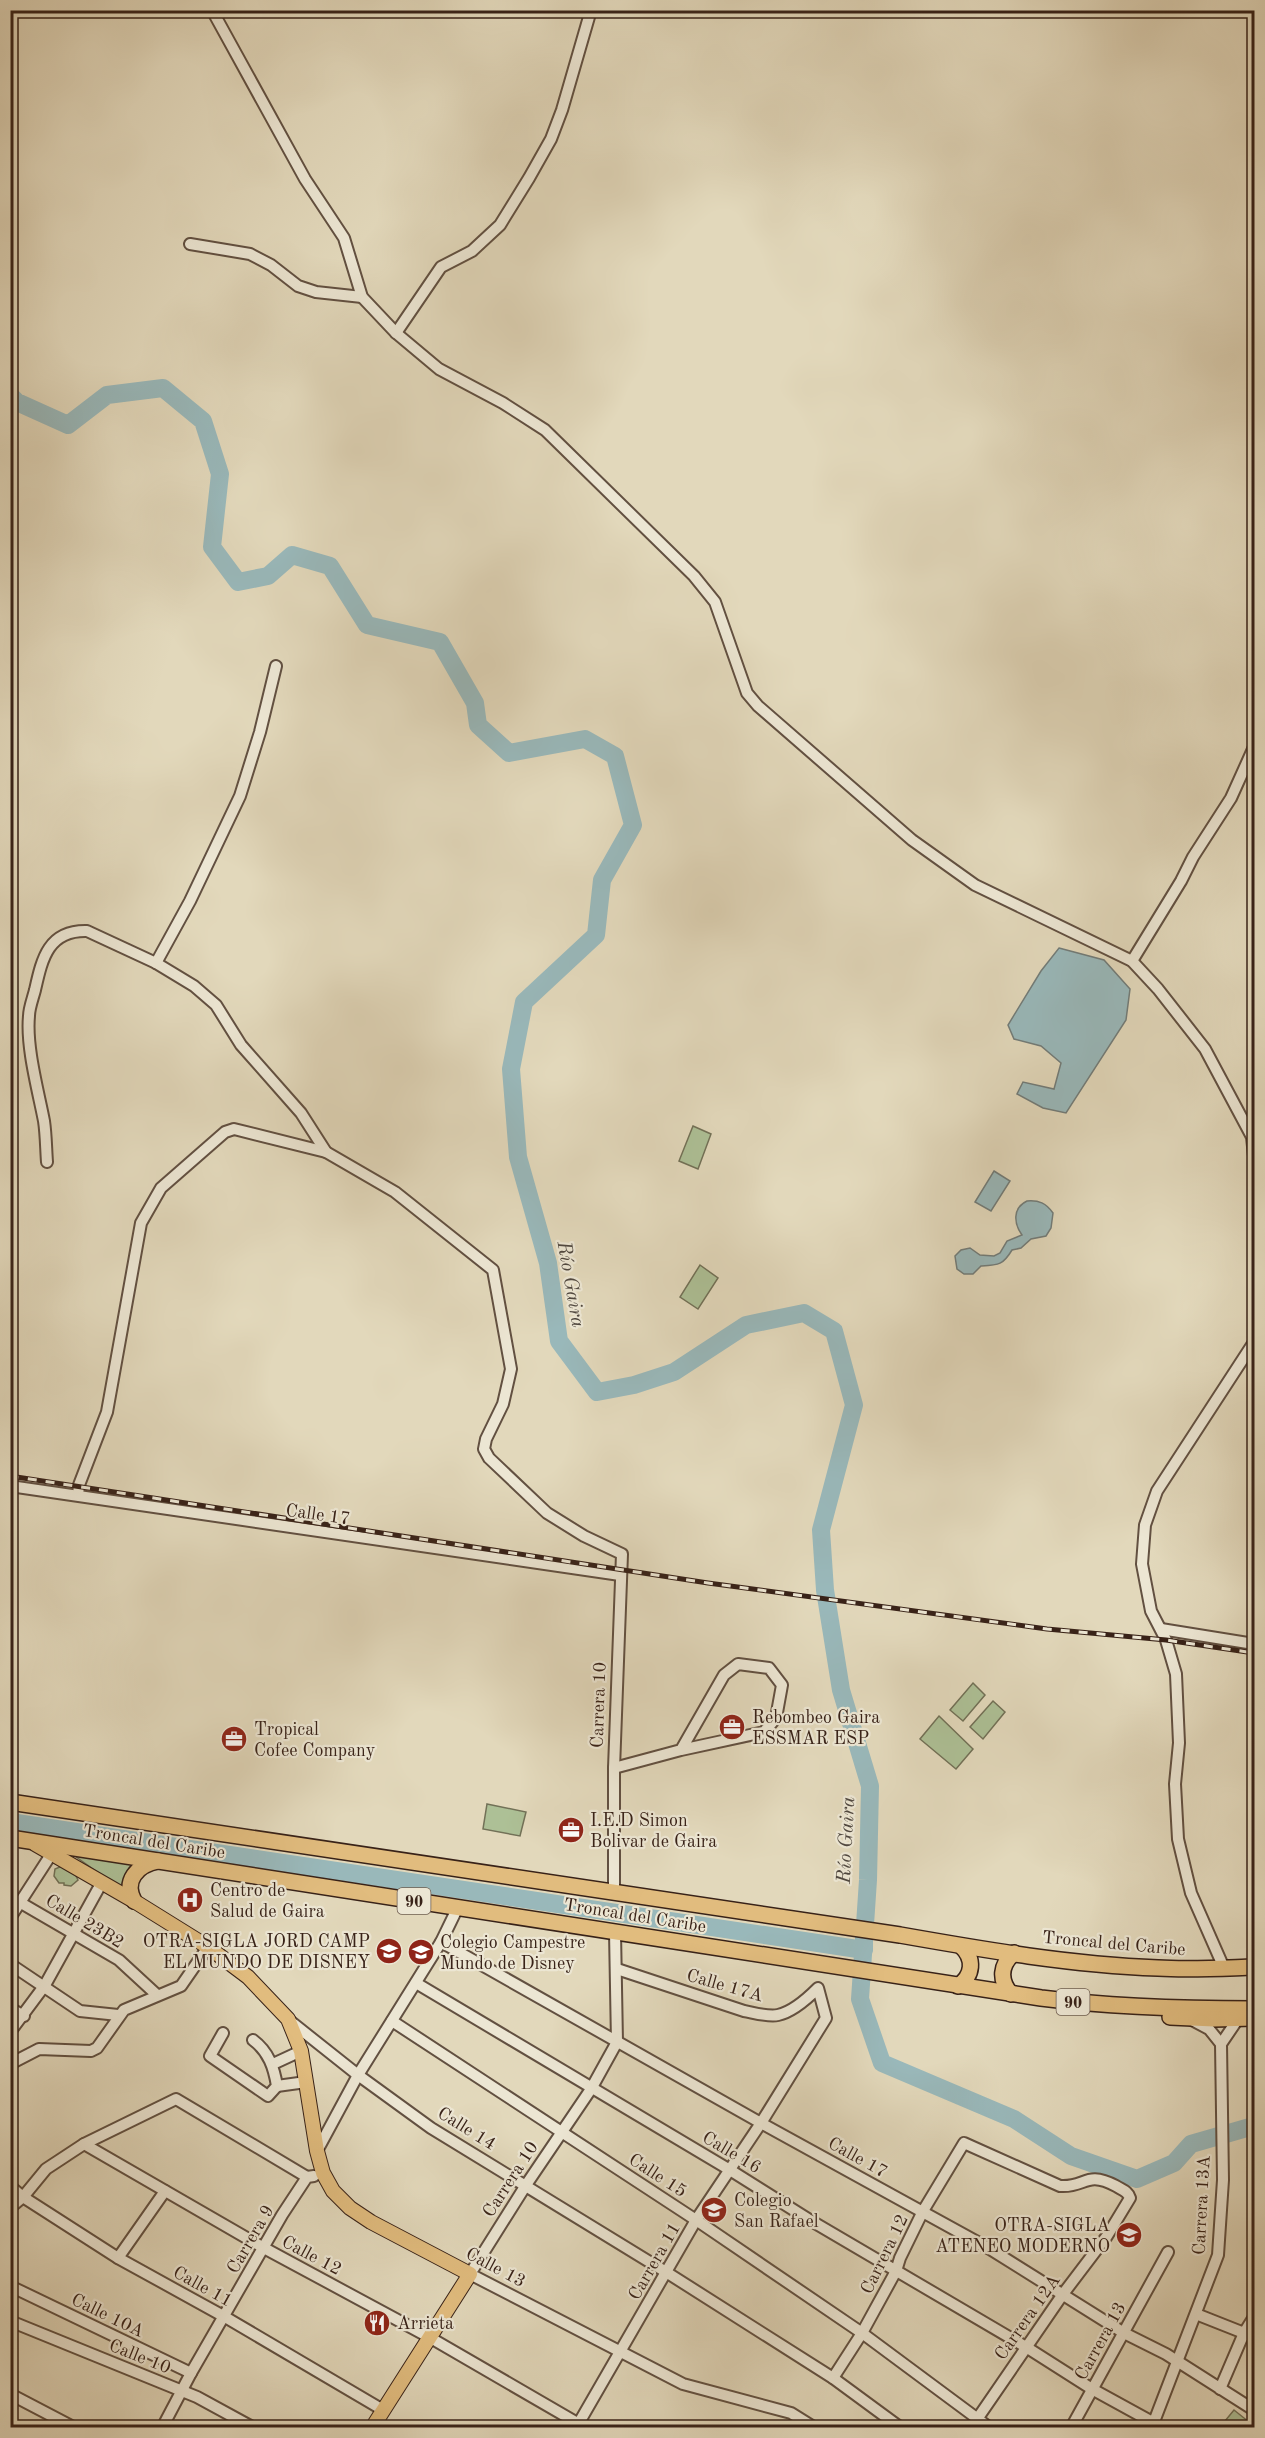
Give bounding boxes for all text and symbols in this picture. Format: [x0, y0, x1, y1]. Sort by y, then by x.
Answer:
water label: Río Gaira [552, 1239, 588, 1329]
street label: Calle 17 [284, 1502, 351, 1528]
street label: Carrera 10 [589, 1662, 609, 1748]
place label: Rebombeo Gaira ESSMAR ESP [752, 1709, 880, 1748]
office icon: Rebombeo Gaira ESSMAR ESP [717, 1712, 747, 1742]
place label: Tropical Cofee Company [254, 1721, 376, 1760]
office icon: Tropical Cofee Company [219, 1724, 249, 1754]
water label: Río Gaira [835, 1796, 859, 1885]
place label: I.E.D Simon Bolivar de Gaira [590, 1812, 717, 1851]
office icon: I.E.D Simon Bolivar de Gaira [556, 1815, 586, 1845]
street label: Troncal del Caribe [81, 1822, 226, 1862]
place label: Centro de Salud de Gaira [210, 1882, 325, 1921]
hospital icon: Centro de Salud de Gaira [175, 1885, 205, 1915]
road number: 90 [398, 1888, 430, 1914]
street label: Calle 23B2 [42, 1892, 127, 1952]
street label: Troncal del Caribe [562, 1896, 707, 1936]
street label: Troncal del Caribe [1042, 1929, 1186, 1959]
place label: OTRA-SIGLA JORD CAMP EL MUNDO DE DISNEY [143, 1933, 370, 1972]
place label: Colegio Campestre Mundo de Disney [440, 1934, 585, 1973]
school or university icon: OTRA-SIGLA JORD CAMP EL MUNDO DE DISNEY [374, 1936, 404, 1966]
school or university icon: Colegio Campestre Mundo de Disney [406, 1937, 436, 1967]
street label: Calle 17A [684, 1966, 765, 2006]
road number: 90 [1056, 1989, 1090, 2015]
street label: Calle 14 [434, 2104, 499, 2154]
street label: Calle 16 [699, 2128, 764, 2177]
street label: Calle 17 [825, 2134, 890, 2181]
street label: Carrera 10 [480, 2139, 542, 2221]
street label: Calle 15 [625, 2151, 690, 2201]
street label: Carrera 13A [1190, 2154, 1214, 2255]
place label: Colegio San Rafael [734, 2192, 819, 2231]
school or university icon: Colegio San Rafael [699, 2195, 729, 2225]
street label: Carrera 9 [224, 2202, 278, 2277]
street label: Carrera 12 [858, 2212, 912, 2297]
place label: OTRA-SIGLA ATENEO MODERNO [935, 2217, 1110, 2256]
street label: Carrera 11 [626, 2220, 684, 2303]
school or university icon: OTRA-SIGLA ATENEO MODERNO [1114, 2220, 1144, 2250]
street label: Calle 12 [279, 2233, 344, 2279]
street label: Calle 13 [463, 2245, 528, 2291]
street label: Calle 11 [170, 2263, 235, 2310]
street label: Carrera 12A [992, 2271, 1064, 2364]
street label: Calle 10A [68, 2291, 147, 2341]
street label: Carrera 13 [1072, 2299, 1130, 2384]
restaurant icon: Arrieta [362, 2308, 392, 2338]
place label: Arrieta [397, 2315, 454, 2333]
street label: Calle 10 [106, 2336, 173, 2377]

